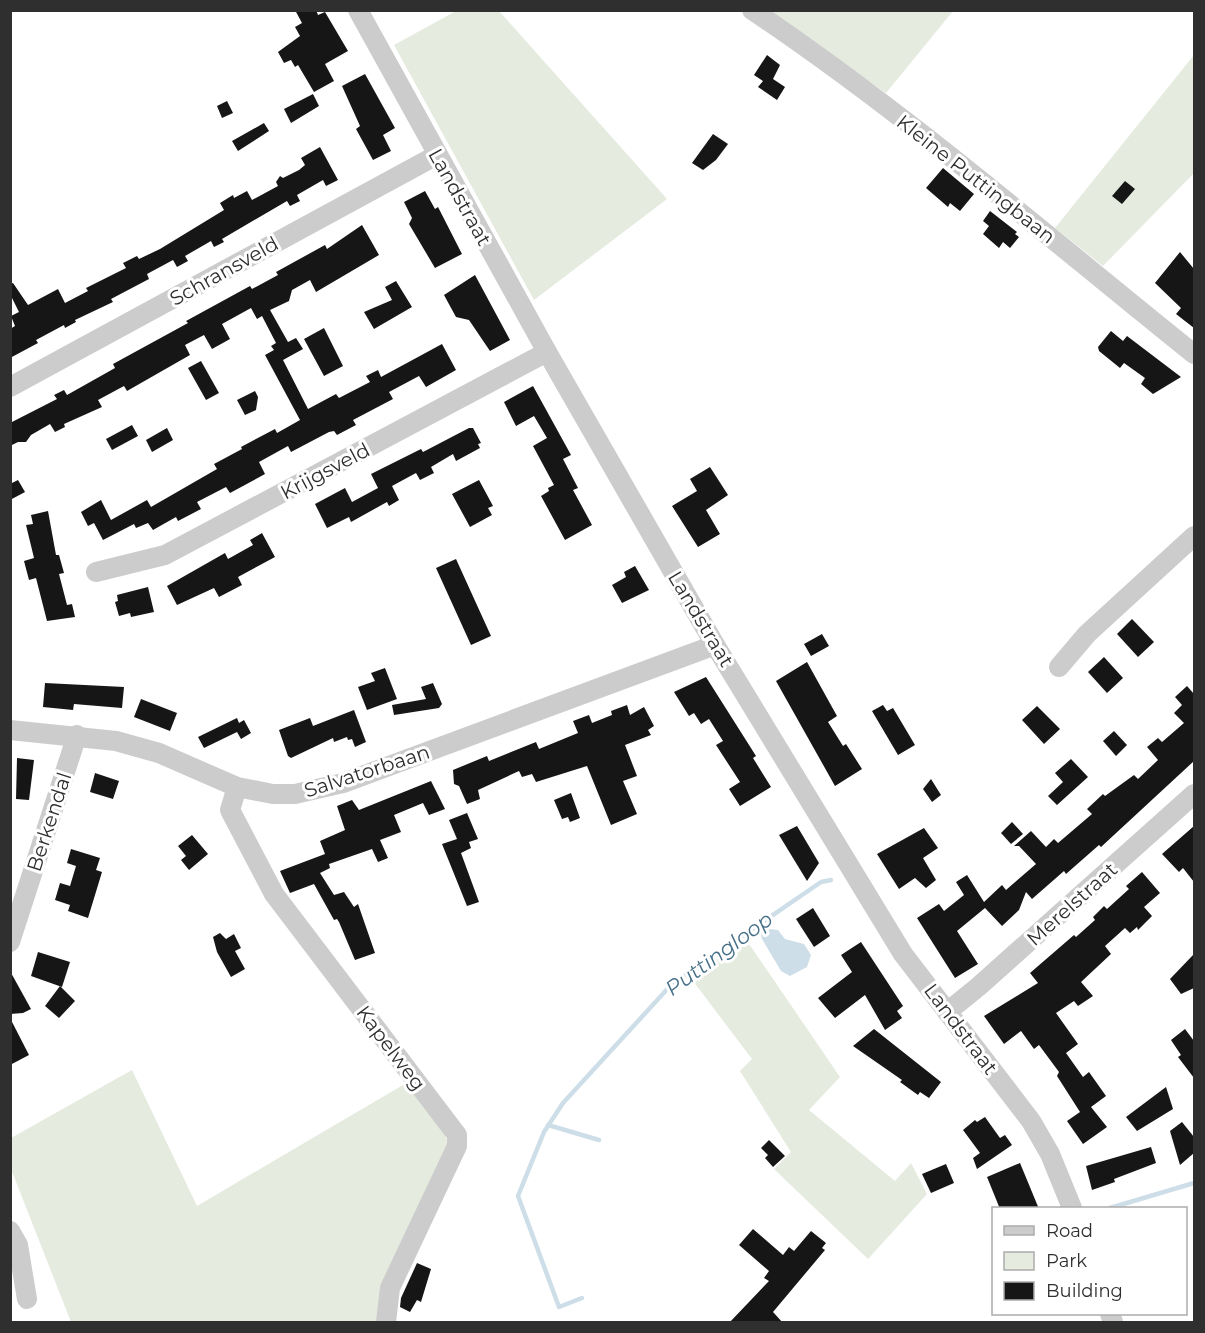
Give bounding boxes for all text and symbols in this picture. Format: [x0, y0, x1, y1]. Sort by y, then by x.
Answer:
street label: Kleine Puttingbaan [892, 110, 1060, 248]
street label: Landstraat [423, 144, 497, 250]
street label: Schransveld [165, 231, 283, 311]
street label: Krijgsveld [276, 437, 374, 505]
street label: Landstraat [663, 567, 739, 671]
street label: Salvatorbaan [301, 739, 433, 803]
street label: Berkendal [22, 769, 76, 875]
street label: Merelstraat [1022, 857, 1122, 951]
water label: Puttingloop [660, 906, 777, 1001]
street label: Landstraat [919, 979, 1003, 1079]
street label: Kapelweg [351, 1001, 431, 1095]
legend [992, 1207, 1187, 1315]
text: Road [1046, 1220, 1093, 1242]
text: Park [1046, 1250, 1087, 1272]
text: Building [1046, 1280, 1123, 1302]

